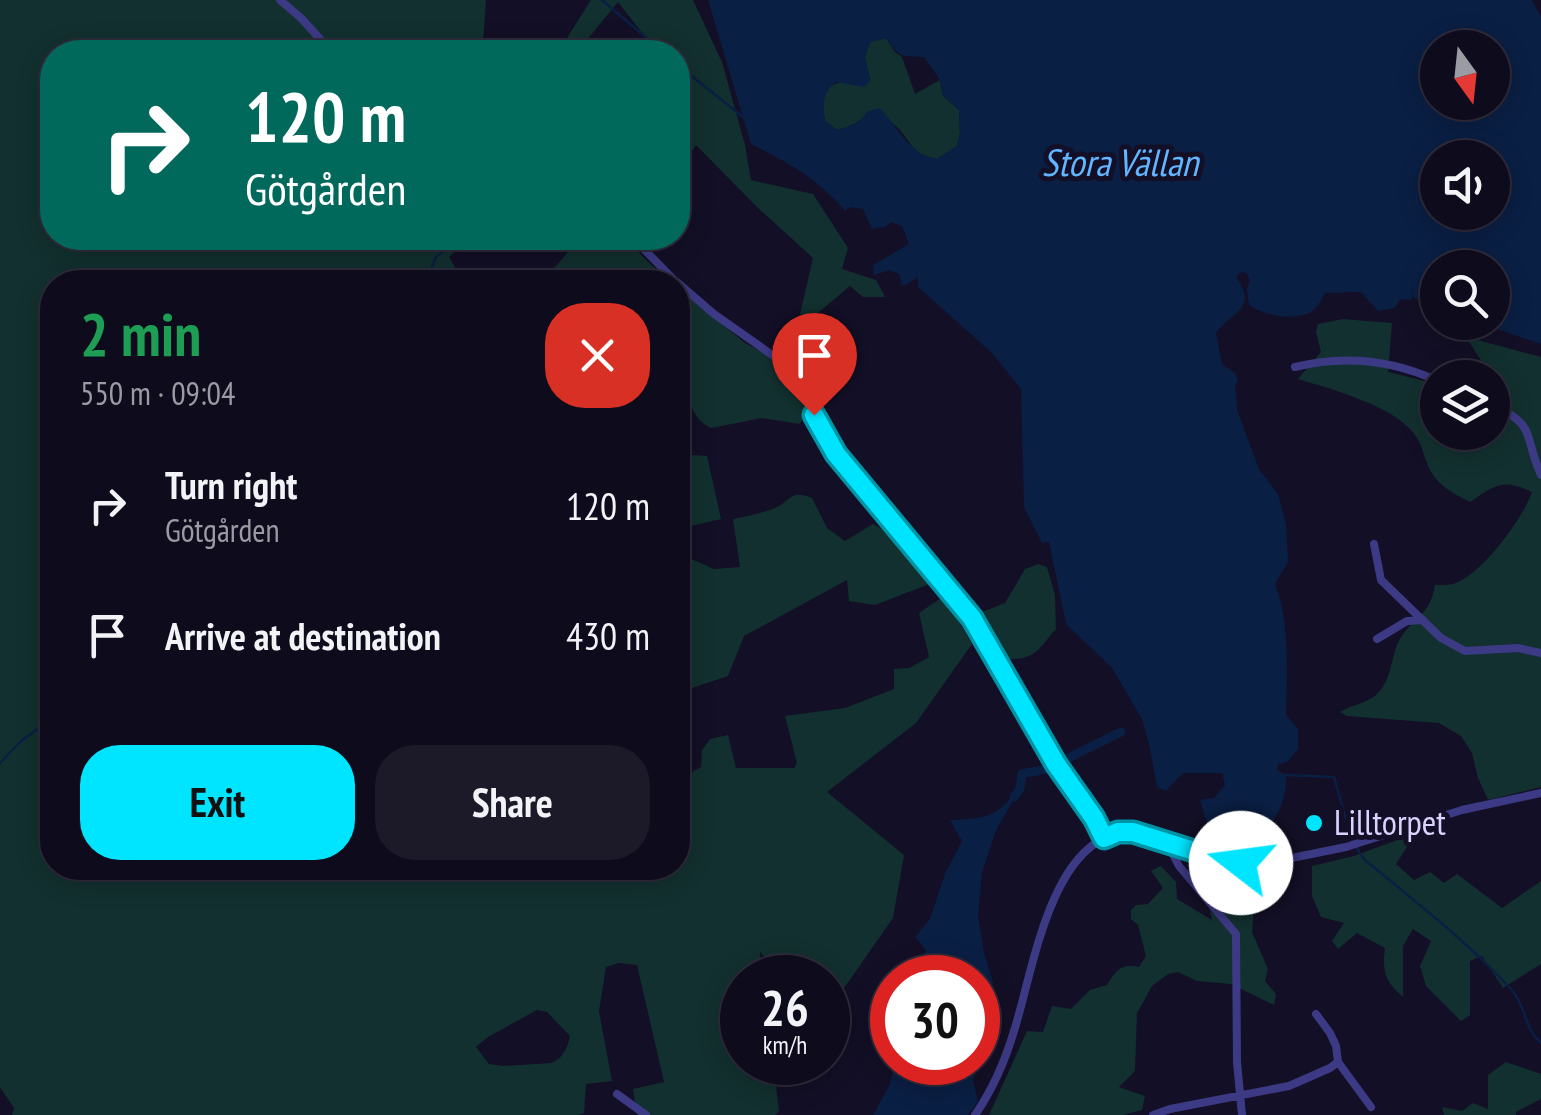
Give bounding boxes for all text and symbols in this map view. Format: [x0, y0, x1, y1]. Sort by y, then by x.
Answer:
north arrow [1420, 30, 1510, 120]
map controls [1420, 30, 1510, 450]
text: 120 m [245, 71, 406, 161]
icon: right [80, 80, 210, 210]
water label: Stora Vällan [1042, 137, 1201, 186]
button: sound [1420, 140, 1510, 230]
text: Götgården [245, 159, 406, 217]
button: search [1420, 250, 1510, 340]
text: 2 min [80, 295, 201, 373]
button: close [545, 303, 650, 408]
pin [772, 313, 857, 416]
icon: arrive [787, 328, 842, 383]
button: layers [1420, 360, 1510, 450]
text: 550 m · 09:04 [80, 372, 235, 414]
text: Turn right [165, 460, 297, 509]
icon: right [80, 478, 135, 533]
text: 120 m [566, 481, 650, 530]
text: Götgården [165, 509, 280, 551]
icon: arrive [80, 608, 135, 663]
text: Arrive at destination [165, 611, 441, 660]
text: 430 m [566, 611, 650, 660]
button: Exit [80, 745, 355, 860]
button: Share [375, 745, 650, 860]
place label: Lilltorpet [1334, 799, 1446, 845]
position arrow [1189, 811, 1293, 915]
marker: Lilltorpet [1303, 812, 1325, 834]
speed limit sign: 30 [870, 955, 1000, 1085]
text: 26 [761, 975, 809, 1040]
text: km/h [763, 1029, 807, 1061]

